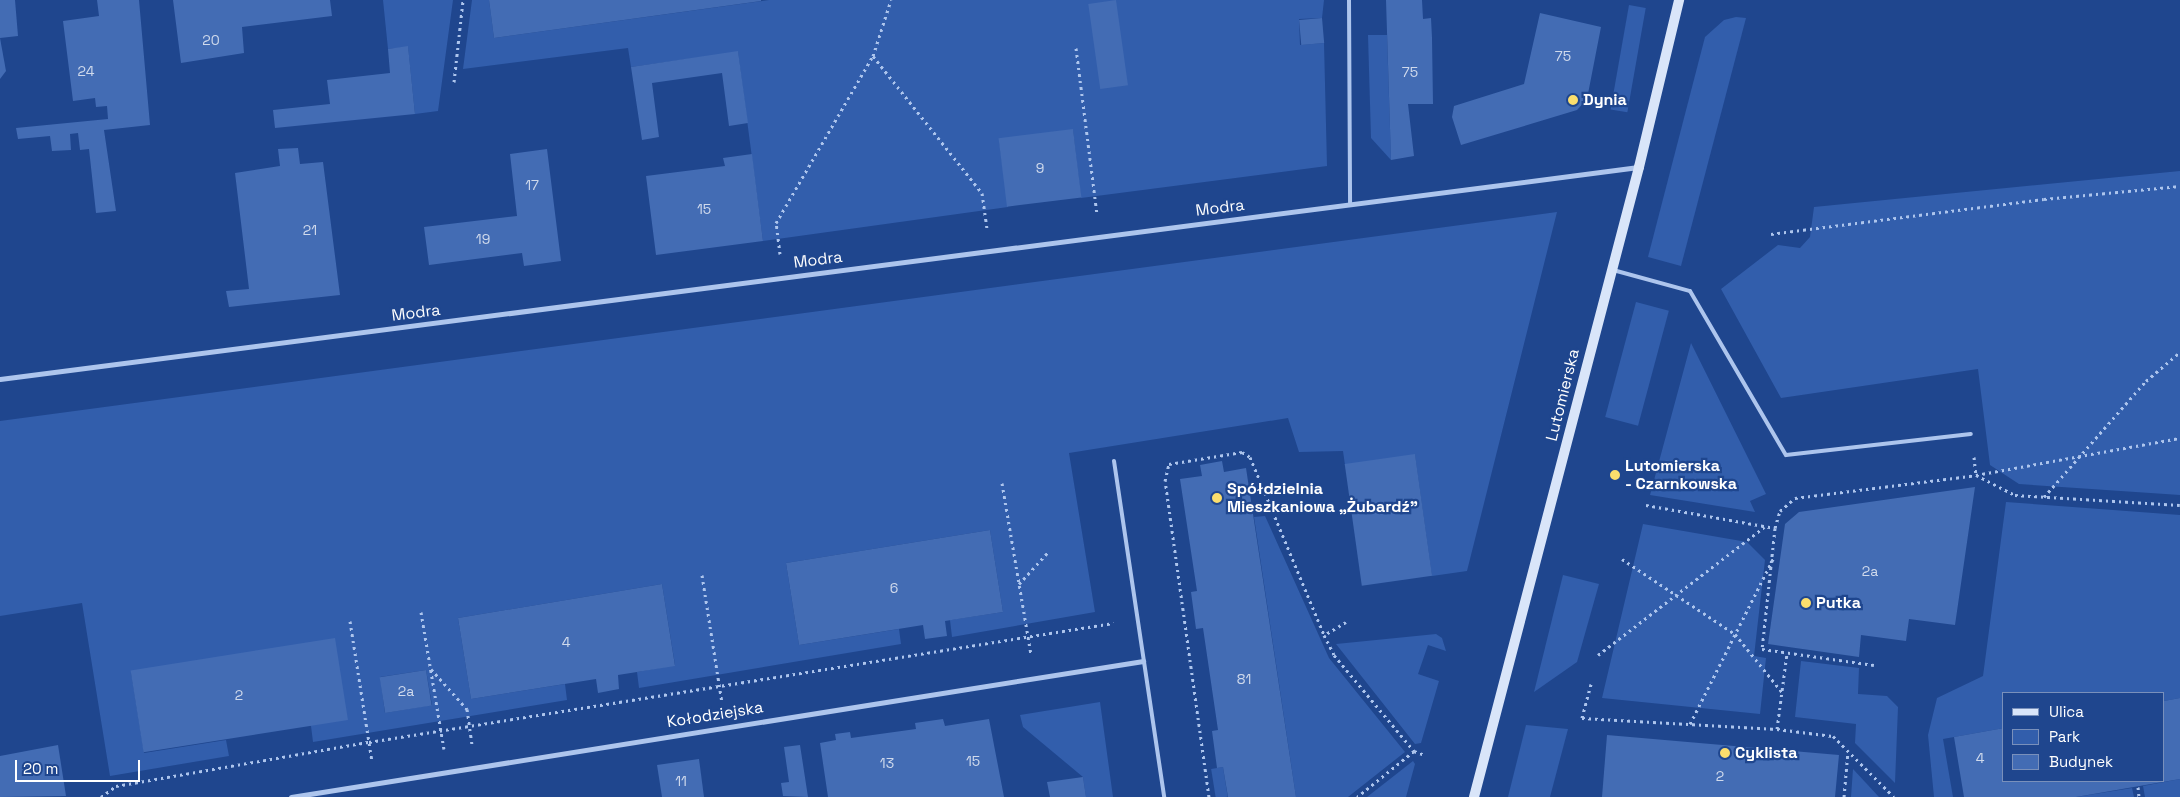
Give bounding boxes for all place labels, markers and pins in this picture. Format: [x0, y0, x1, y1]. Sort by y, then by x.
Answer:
place label: Dynia [1583, 90, 1627, 110]
marker: Dynia [1567, 94, 1579, 106]
place label: Lutomierska - Czarnkowska [1625, 456, 1737, 494]
marker: Lutomierska - Czarnkowska [1609, 469, 1621, 481]
place label: Spółdzielnia Mieszkaniowa „Żubardź” [1227, 479, 1419, 517]
marker: Spółdzielnia Mieszkaniowa „Żubardź” [1211, 492, 1223, 504]
place label: Putka [1816, 593, 1861, 613]
marker: Putka [1800, 597, 1812, 609]
place label: Cyklista [1735, 743, 1797, 763]
marker: Cyklista [1719, 747, 1731, 759]

